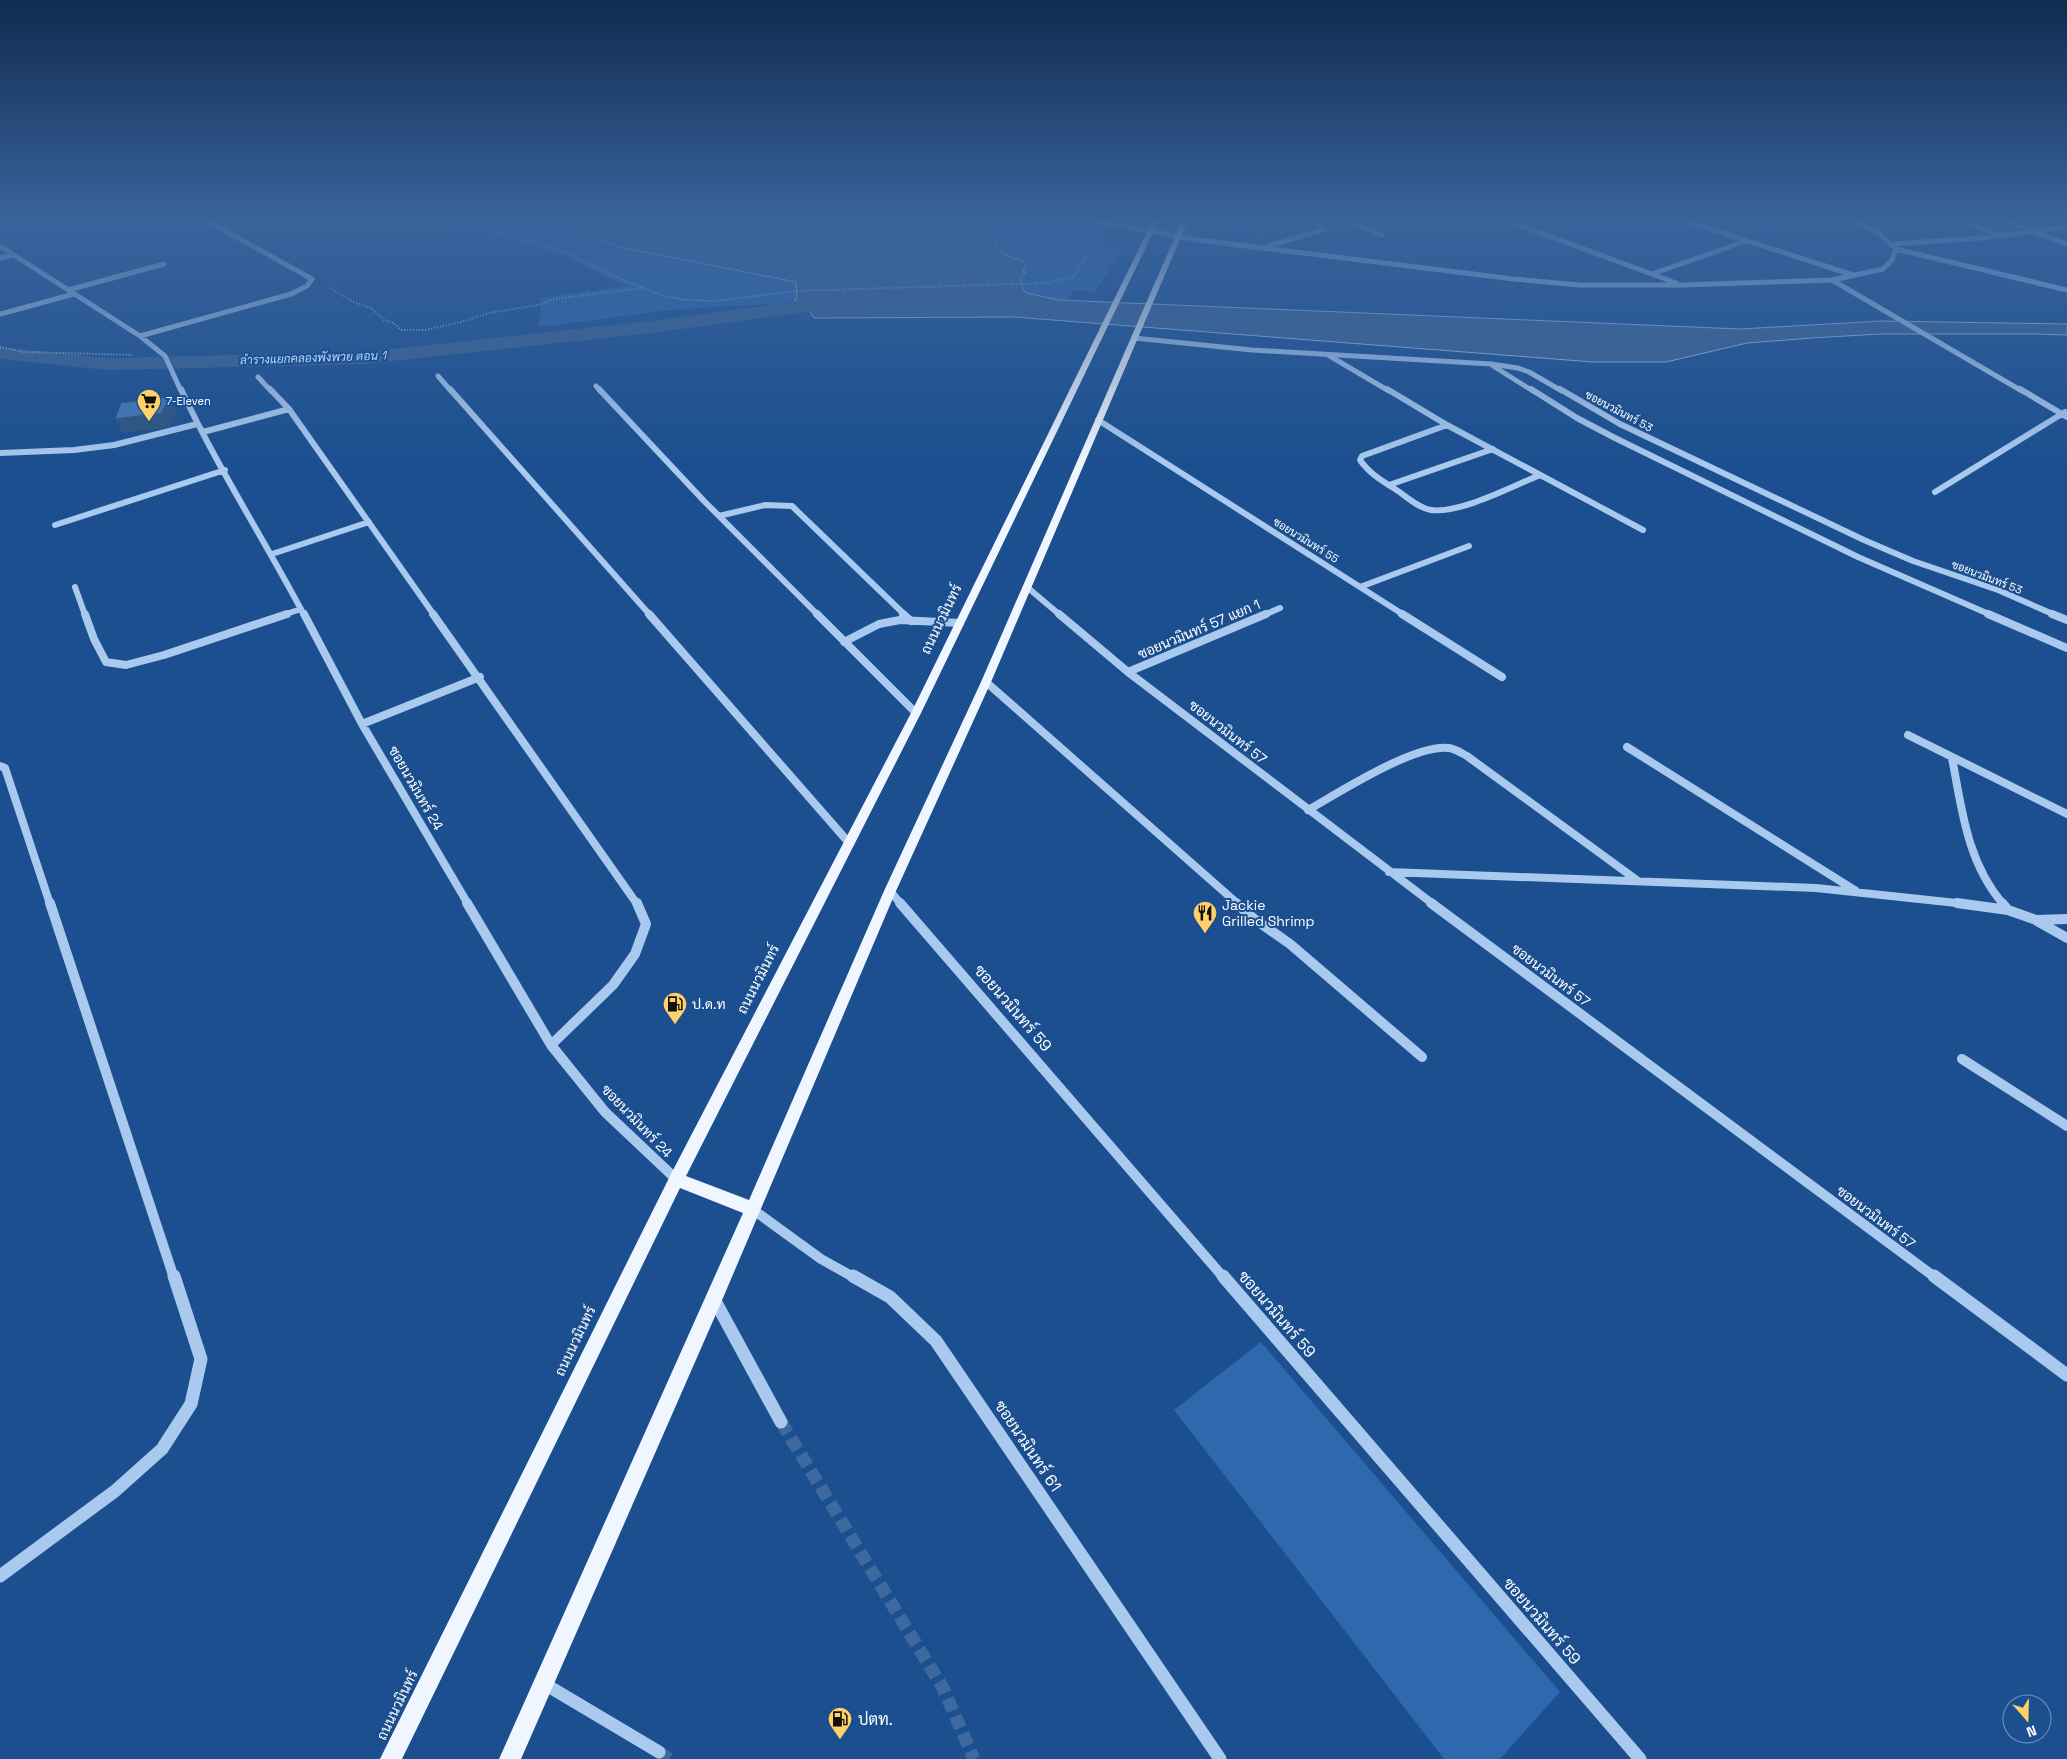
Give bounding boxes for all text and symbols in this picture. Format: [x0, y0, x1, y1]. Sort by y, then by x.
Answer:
water label: ลำรางแยกคลองพังพวย ตอน 1 [240, 347, 388, 369]
street label: ซอยนวมินทร์ 53 [1583, 386, 1656, 435]
supermarket icon: 7-Eleven [136, 388, 162, 422]
place label: 7-Eleven [166, 394, 211, 408]
street label: ซอยนวมินทร์ 55 [1271, 513, 1342, 566]
street label: ซอยนวมินทร์ 53 [1950, 556, 2025, 597]
street label: ถนนนวมินทร์ [916, 581, 966, 657]
street label: ซอยนวมินทร์ 57 แยก 1 [1135, 595, 1263, 663]
street label: ซอยนวมินทร์ 57 [1185, 696, 1271, 768]
street label: ซอยนวมินทร์ 24 [385, 742, 448, 834]
place label: Jackie Grilled Shrimp [1222, 896, 1315, 930]
restaurant icon: Jackie Grilled Shrimp [1192, 900, 1218, 934]
street label: ซอยนวมินทร์ 57 [1508, 939, 1594, 1011]
street label: ถนนนวมินทร์ [733, 941, 783, 1017]
street label: ซอยนวมินทร์ 59 [969, 959, 1058, 1056]
fuel station icon: ป.ด.ท [662, 991, 688, 1025]
place label: ป.ด.ท [692, 995, 726, 1013]
street label: ซอยนวมินทร์ 24 [598, 1081, 677, 1162]
street label: ซอยนวมินทร์ 57 [1833, 1181, 1919, 1253]
street label: ซอยนวมินทร์ 59 [1233, 1265, 1322, 1362]
street label: ถนนนวมินทร์ [550, 1303, 600, 1379]
street label: ซอยนวมินทร์ 61 [990, 1395, 1068, 1496]
street label: ซอยนวมินทร์ 59 [1498, 1572, 1587, 1669]
street label: ถนนนวมินทร์ [372, 1667, 422, 1743]
north arrow [2002, 1694, 2052, 1744]
fuel station icon: ปตท. [827, 1706, 853, 1740]
place label: ปตท. [858, 1709, 893, 1730]
text: N [2024, 1721, 2039, 1741]

